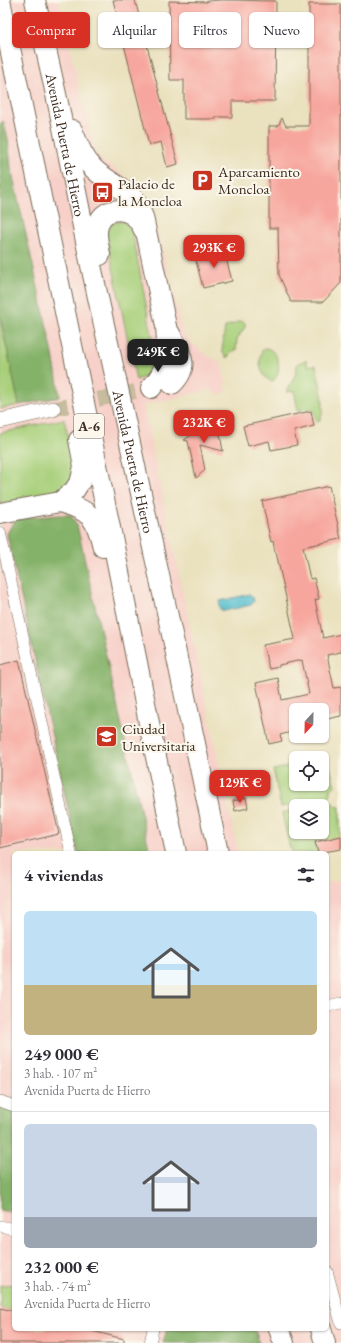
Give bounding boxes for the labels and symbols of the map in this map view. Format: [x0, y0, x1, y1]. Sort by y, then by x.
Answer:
street label: Avenida Puerta de Hierro [42, 70, 90, 218]
place label: Aparcamiento Moncloa [217, 162, 300, 198]
parking icon: Aparcamiento Moncloa [189, 167, 215, 193]
place label: Palacio de la Moncloa [118, 174, 182, 210]
bus stop icon: Palacio de la Moncloa [89, 179, 115, 205]
pin: 293K € [181, 235, 247, 269]
pin: 249K € [125, 339, 191, 373]
street label: Avenida Puerta de Hierro [109, 387, 159, 535]
pin: 232K € [171, 410, 237, 444]
road number: A-6 [74, 414, 104, 438]
north arrow [289, 703, 329, 743]
place label: Ciudad Universitaria [122, 719, 196, 755]
school or university icon: Ciudad Universitaria [94, 724, 120, 750]
pin: 129K € [207, 770, 273, 804]

